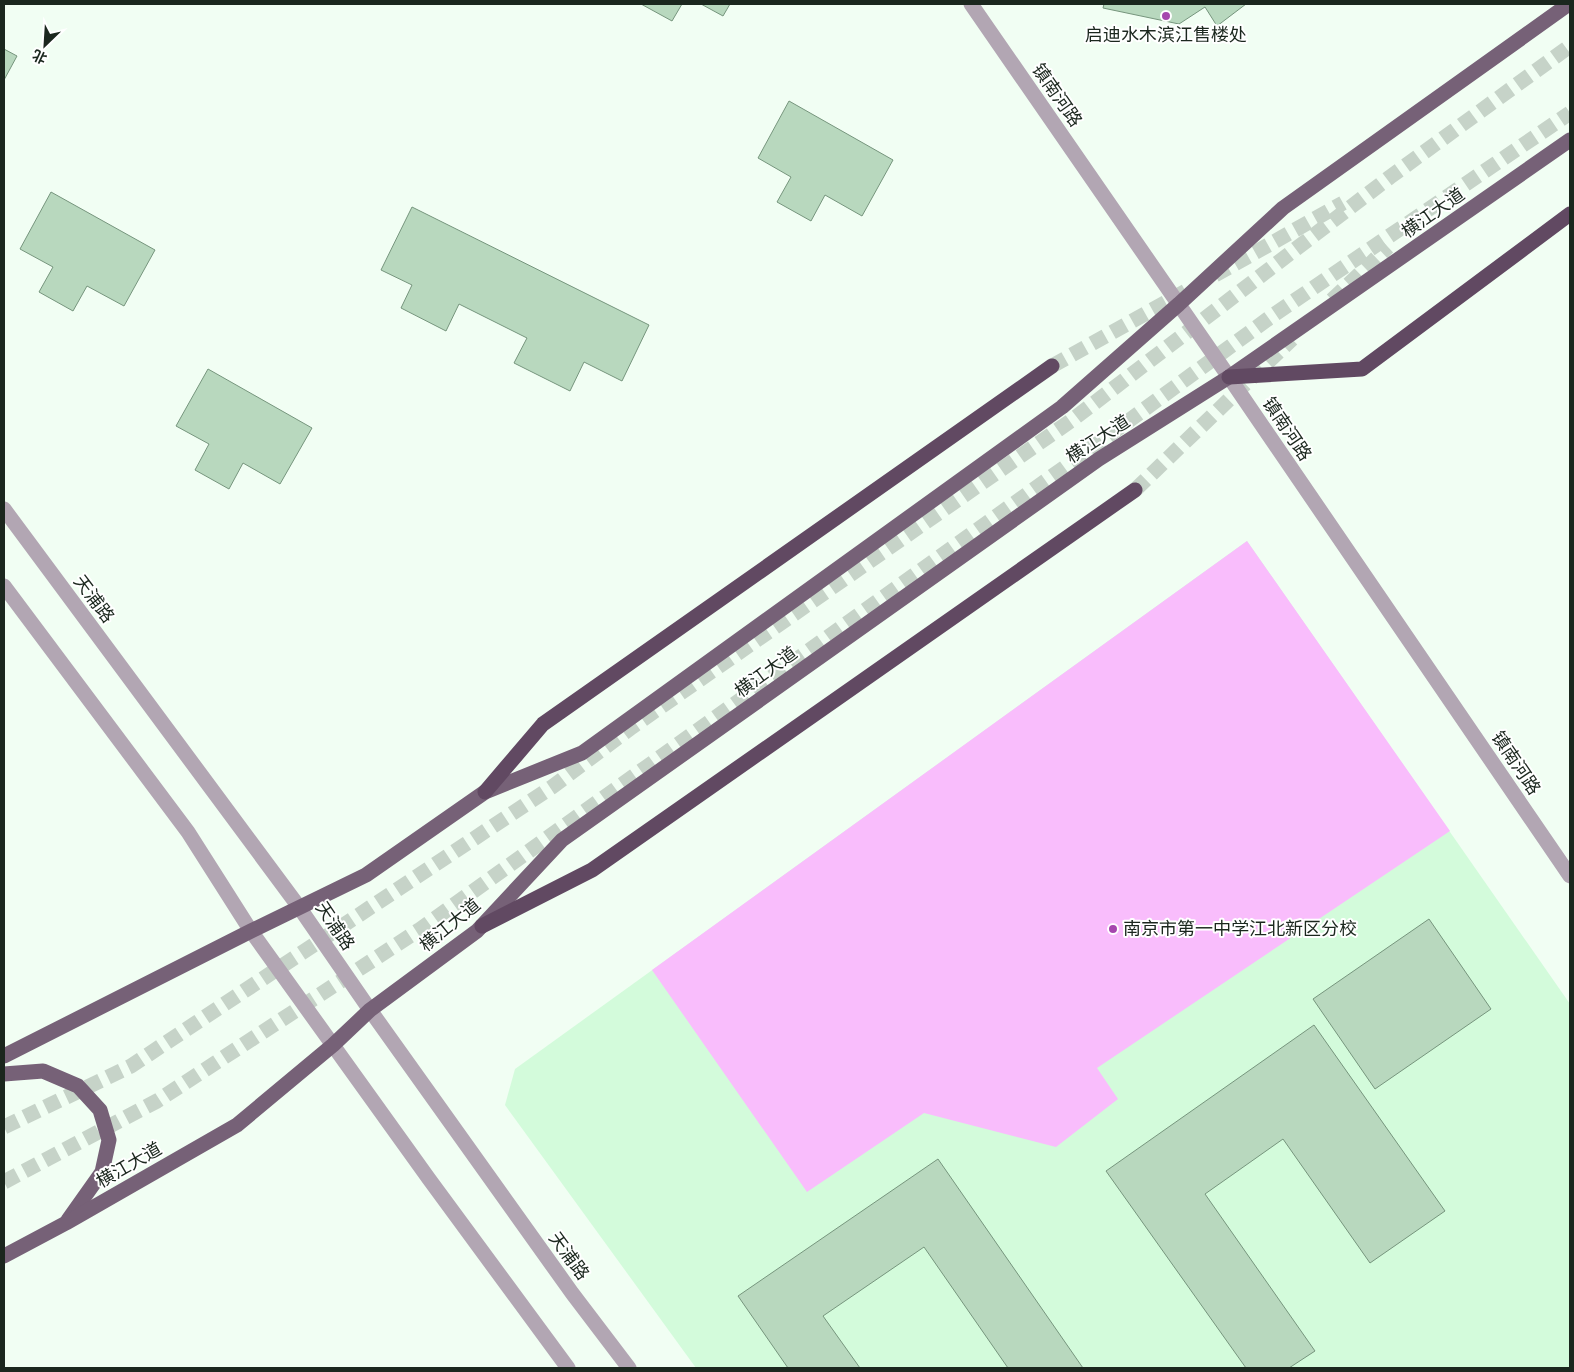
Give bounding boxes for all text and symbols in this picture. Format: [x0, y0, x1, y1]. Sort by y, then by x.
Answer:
marker: 启迪水木滨江售楼处 [1160, 10, 1172, 22]
north arrow [20, 20, 70, 70]
place label: 启迪水木滨江售楼处 [1085, 25, 1247, 45]
text: 北 [30, 47, 49, 66]
street label: 镇南河路 [1028, 60, 1086, 130]
street label: 横江大道 [1398, 184, 1468, 242]
street label: 镇南河路 [1259, 394, 1315, 464]
street label: 横江大道 [1062, 411, 1134, 467]
street label: 天浦路 [70, 571, 118, 627]
street label: 横江大道 [731, 643, 801, 701]
street label: 镇南河路 [1488, 728, 1544, 798]
street label: 横江大道 [416, 895, 484, 955]
street label: 天浦路 [312, 898, 358, 954]
place label: 南京市第一中学江北新区分校 [1123, 919, 1357, 939]
marker: 南京市第一中学江北新区分校 [1107, 923, 1119, 935]
street label: 横江大道 [93, 1138, 165, 1192]
street label: 天浦路 [545, 1228, 593, 1284]

